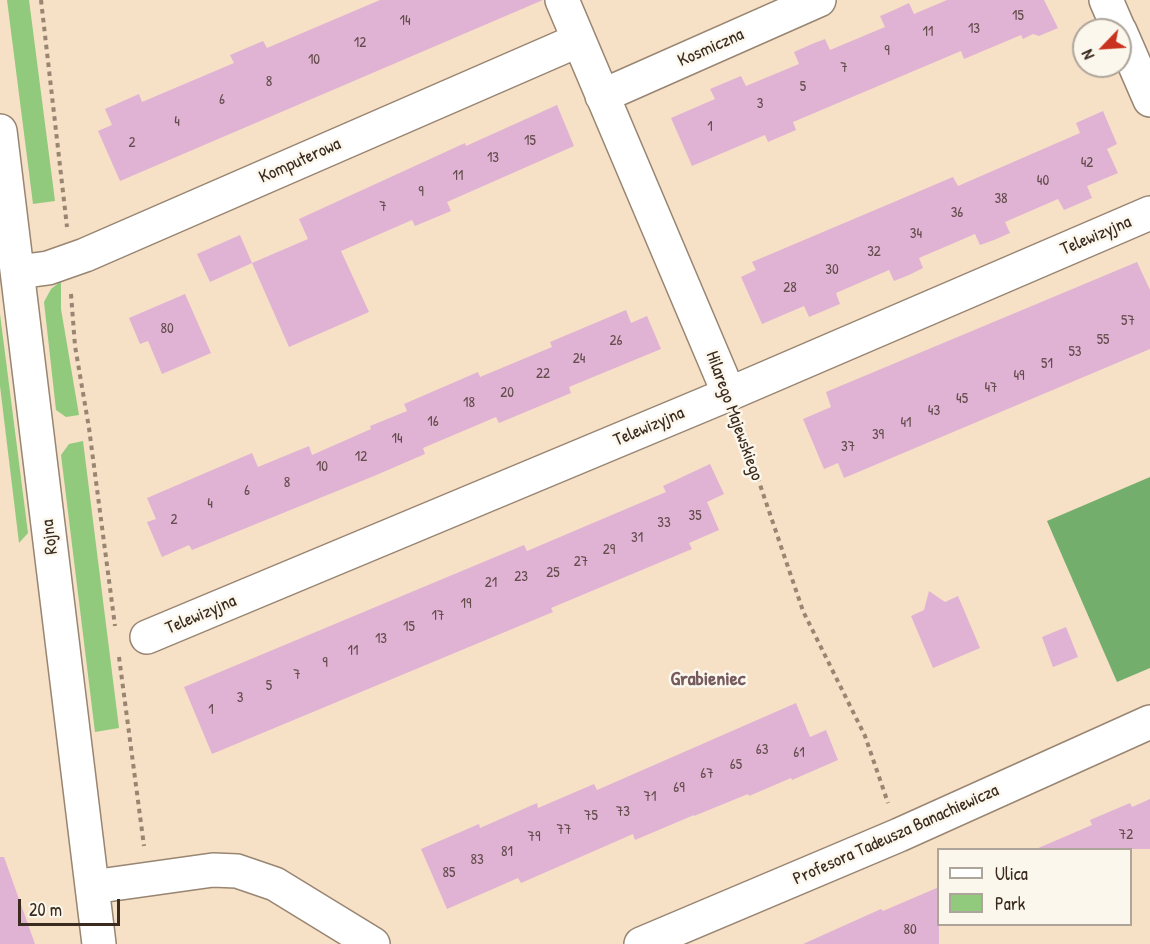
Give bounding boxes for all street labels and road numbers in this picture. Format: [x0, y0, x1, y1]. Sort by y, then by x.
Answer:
street label: Kosmiczna [675, 24, 747, 72]
street label: Komputerowa [256, 133, 344, 189]
street label: Telewizyjna [1057, 211, 1135, 261]
street label: Hilarego Majewskiego [701, 348, 767, 484]
street label: Telewizyjna [610, 402, 688, 452]
street label: Rojna [37, 518, 63, 556]
street label: Telewizyjna [162, 590, 240, 640]
street label: Profesora Tadeusza Banachiewicza [790, 780, 1002, 890]

